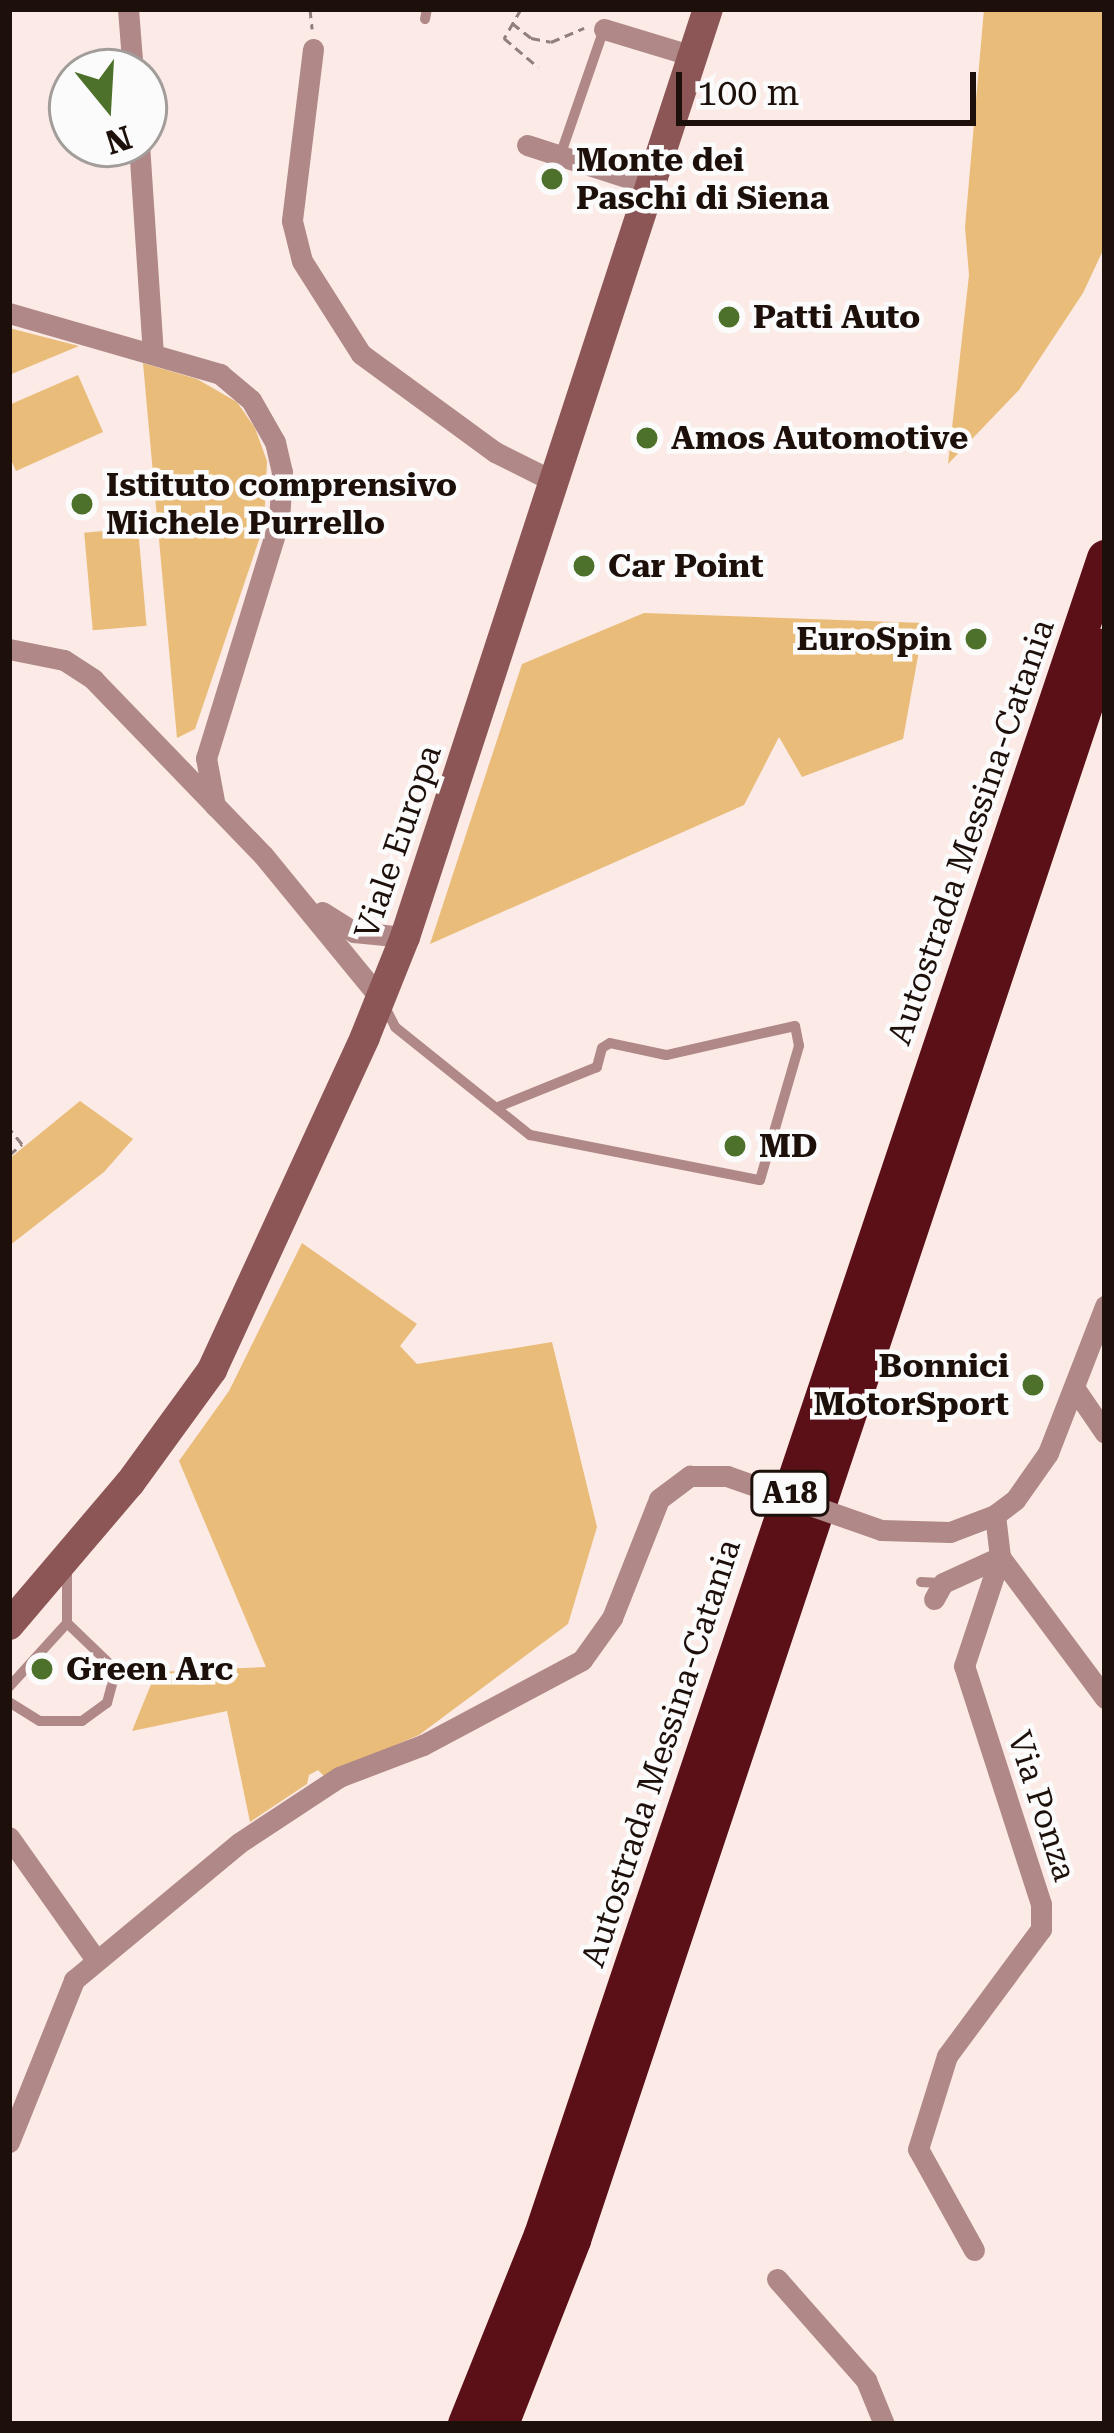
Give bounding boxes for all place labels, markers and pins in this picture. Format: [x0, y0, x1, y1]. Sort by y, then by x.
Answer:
place label: Monte dei Paschi di Siena [576, 140, 829, 218]
marker: Monte dei Paschi di Siena [539, 166, 565, 192]
place label: Patti Auto [753, 297, 920, 337]
marker: Patti Auto [716, 304, 742, 330]
place label: Amos Automotive [671, 418, 968, 458]
marker: Amos Automotive [634, 425, 660, 451]
place label: Istituto comprensivo Michele Purrello [106, 465, 457, 543]
marker: Istituto comprensivo Michele Purrello [69, 491, 95, 517]
place label: Car Point [608, 546, 764, 586]
marker: Car Point [571, 553, 597, 579]
place label: EuroSpin [796, 619, 952, 659]
marker: EuroSpin [963, 626, 989, 652]
place label: MD [759, 1126, 817, 1166]
marker: MD [722, 1133, 748, 1159]
place label: Bonnici MotorSport [814, 1346, 1009, 1424]
marker: Bonnici MotorSport [1020, 1372, 1046, 1398]
place label: Green Arc [66, 1649, 234, 1689]
marker: Green Arc [29, 1656, 55, 1682]

